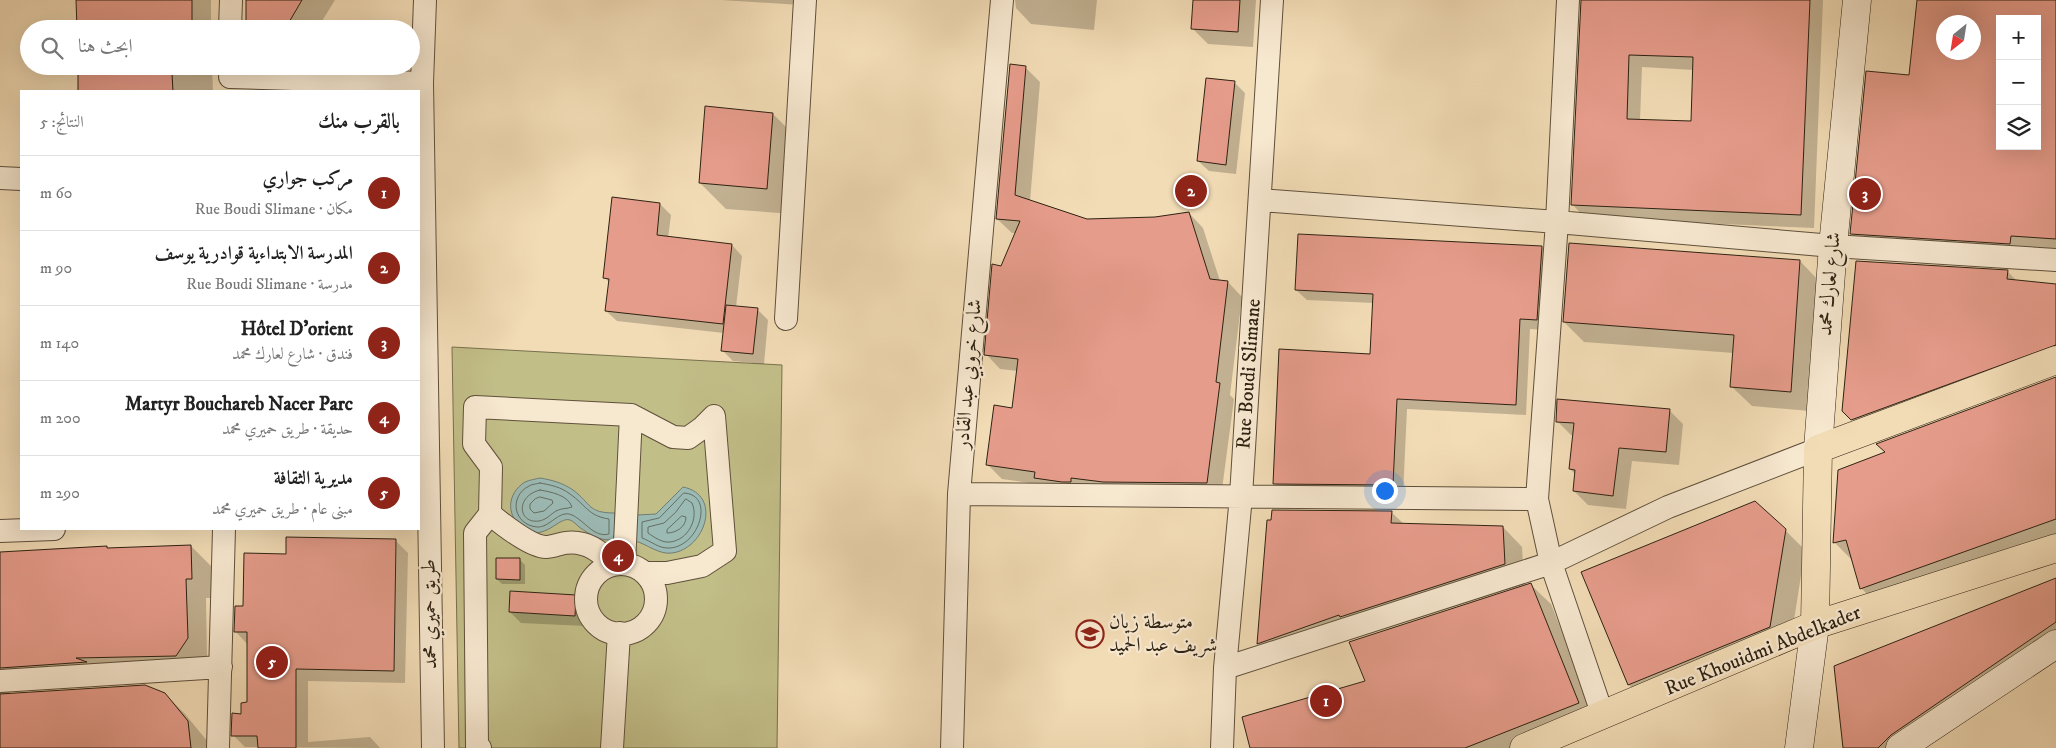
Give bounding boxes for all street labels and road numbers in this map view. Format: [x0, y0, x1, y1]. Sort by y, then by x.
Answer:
street label: شارع لعارك محمد [1813, 231, 1851, 337]
street label: شارع خروبي عبد القادر [950, 298, 992, 452]
street label: Rue Boudi Slimane [1231, 298, 1267, 450]
street label: طريق حميري محمد [417, 559, 445, 669]
street label: Rue Khouidmi Abdelkader [1661, 600, 1865, 702]

